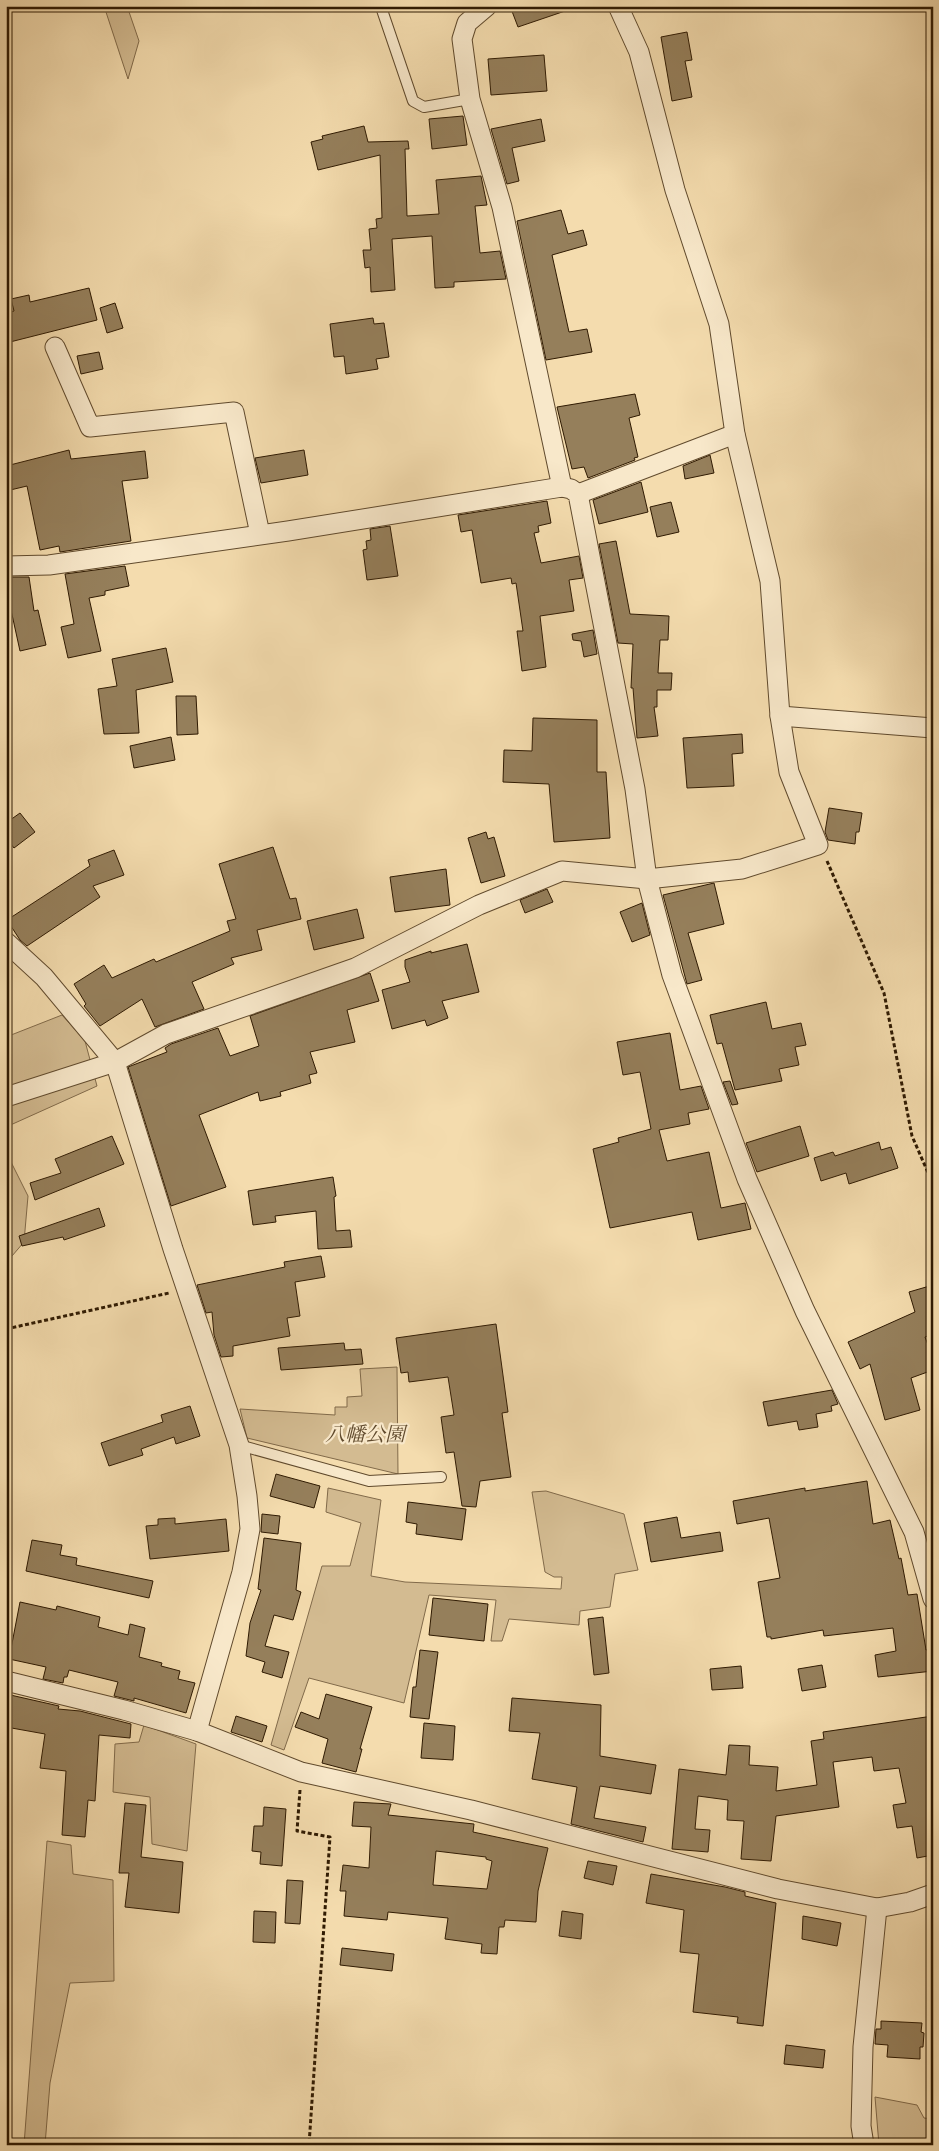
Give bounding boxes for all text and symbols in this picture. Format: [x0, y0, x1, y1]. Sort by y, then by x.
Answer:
park label: 八幡公園 [325, 1424, 408, 1446]

